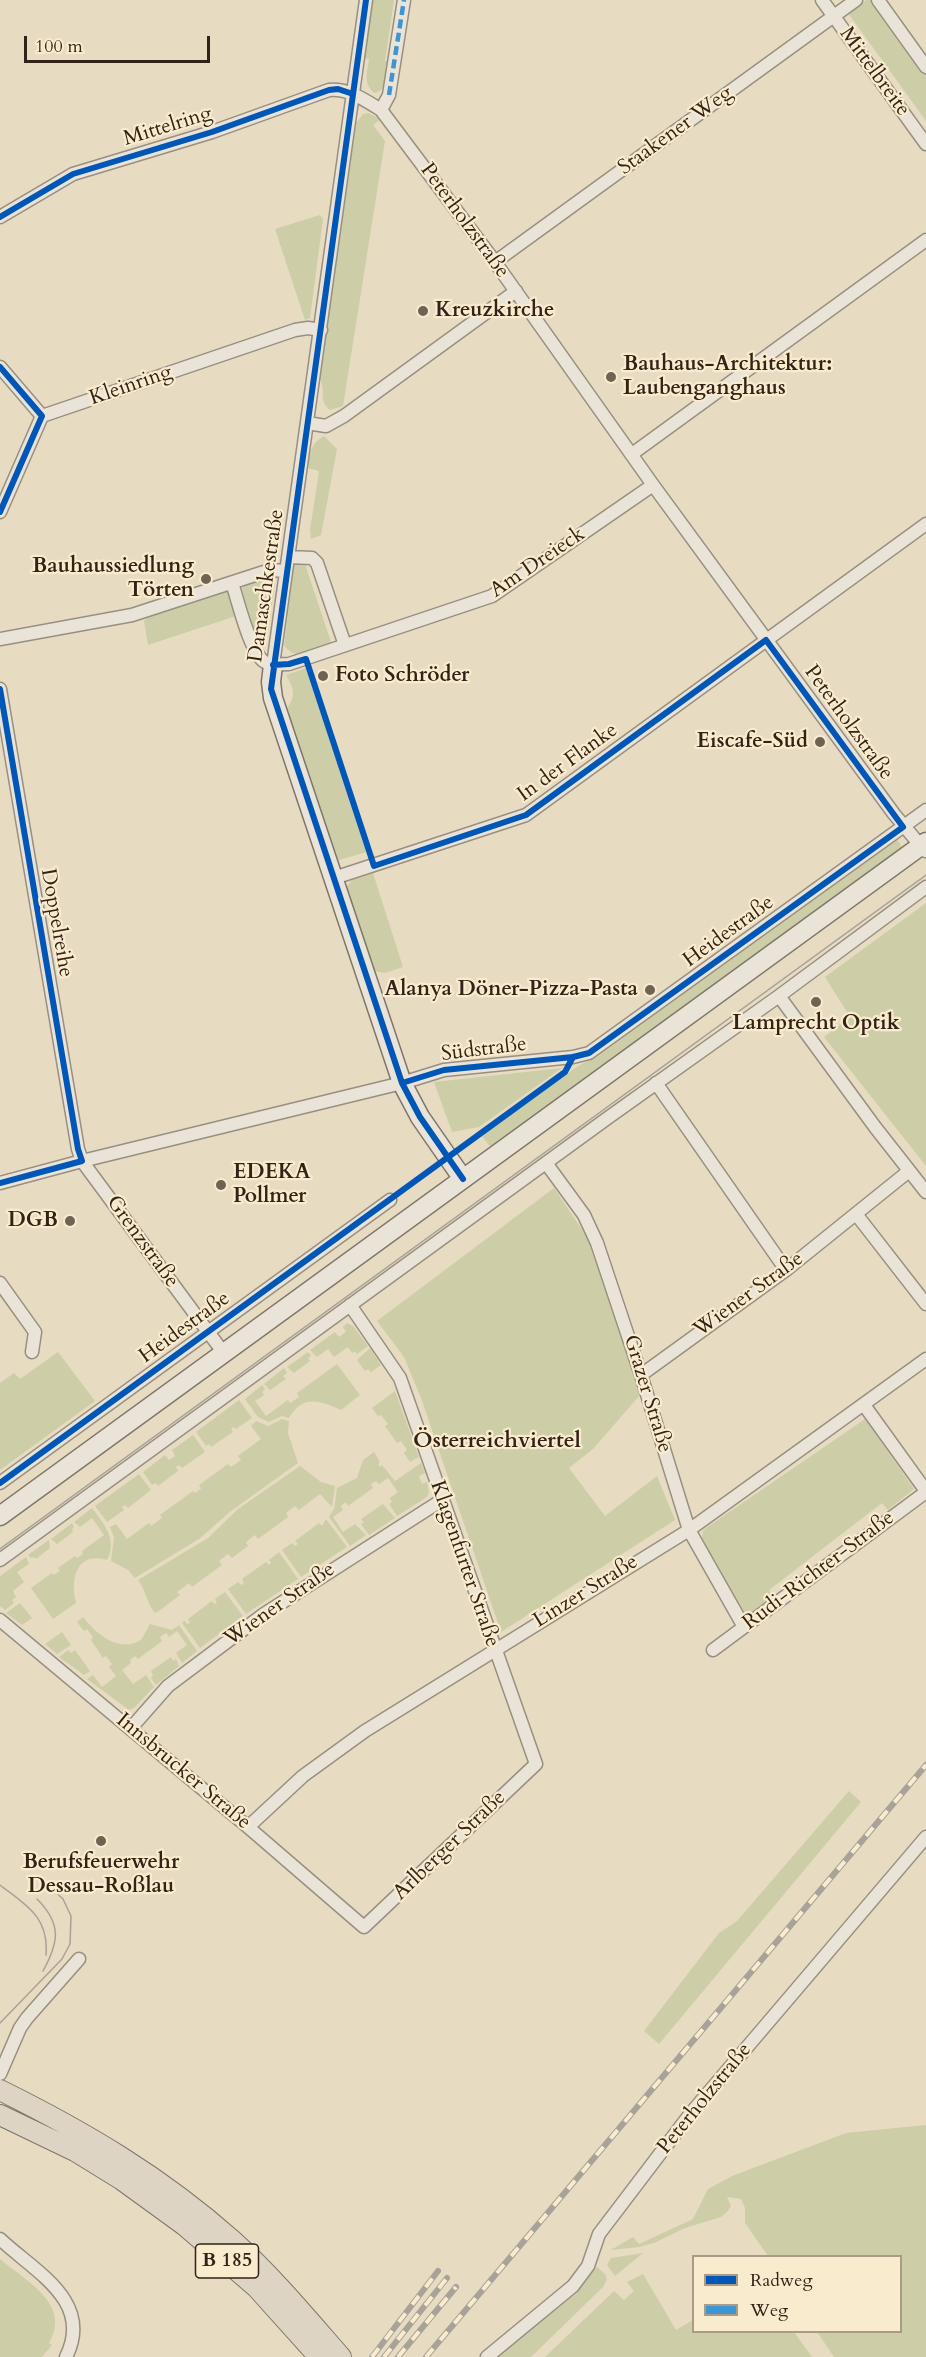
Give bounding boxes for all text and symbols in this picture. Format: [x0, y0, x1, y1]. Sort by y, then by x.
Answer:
street label: Mittelbreite [833, 22, 915, 122]
scale bar [27, 24, 213, 62]
text: 100 m [35, 34, 83, 59]
street label: Staakener Weg [614, 81, 738, 181]
street label: Mittelring [121, 102, 215, 152]
street label: Peterholzstraße [414, 159, 514, 283]
place label: Kreuzkirche [435, 298, 554, 324]
marker: Kreuzkirche [416, 304, 430, 318]
place label: Bauhaus-Architektur: Laubenganghaus [623, 352, 832, 402]
street label: Kleinring [86, 360, 176, 412]
marker: Bauhaus-Architektur: Laubenganghaus [604, 370, 618, 384]
street label: Damaschkestraße [244, 508, 290, 664]
street label: Am Dreieck [486, 522, 590, 604]
place label: Bauhaussiedlung Törten [32, 554, 194, 604]
marker: Bauhaussiedlung Törten [199, 572, 213, 586]
street label: Peterholzstraße [798, 661, 898, 785]
place label: Foto Schröder [335, 663, 469, 689]
marker: Foto Schröder [316, 669, 330, 683]
street label: In der Flanke [513, 718, 623, 808]
place label: Eiscafe-Süd [697, 729, 808, 755]
marker: Eiscafe-Süd [813, 735, 827, 749]
street label: Doppelreihe [34, 867, 78, 979]
street label: Heidestraße [679, 891, 779, 973]
place label: Alanya Döner-Pizza-Pasta [384, 977, 638, 1003]
marker: Alanya Döner-Pizza-Pasta [643, 983, 657, 997]
marker: Lamprecht Optik [809, 995, 823, 1009]
place label: Lamprecht Optik [732, 1011, 900, 1037]
street label: Südstraße [440, 1032, 528, 1068]
place label: EDEKA Pollmer [233, 1160, 311, 1210]
marker: EDEKA Pollmer [214, 1178, 228, 1192]
street label: Grenzstraße [100, 1191, 184, 1293]
place label: DGB [8, 1208, 58, 1234]
marker: DGB [63, 1214, 77, 1228]
street label: Wiener Straße [689, 1247, 809, 1343]
street label: Heidestraße [135, 1287, 235, 1369]
street label: Grazer Straße [617, 1332, 677, 1456]
district label: Österreichviertel [413, 1429, 581, 1455]
street label: Klagenfurter Straße [424, 1478, 504, 1650]
street label: Rudi-Richter-Straße [738, 1506, 900, 1636]
street label: Linzer Straße [529, 1550, 643, 1634]
street label: Wiener Straße [220, 1558, 340, 1652]
street label: Innsbrucker Straße [111, 1708, 255, 1836]
street label: Arlberger Straße [388, 1786, 512, 1906]
marker: Berufsfeuerwehr Dessau-Roßlau [94, 1834, 108, 1848]
place label: Berufsfeuerwehr Dessau-Roßlau [23, 1850, 179, 1900]
street label: Peterholzstraße [652, 2038, 758, 2160]
road number: B 185 [196, 2244, 258, 2278]
legend [692, 2255, 902, 2333]
text: Radweg [750, 2268, 813, 2293]
text: Weg [750, 2298, 788, 2323]

